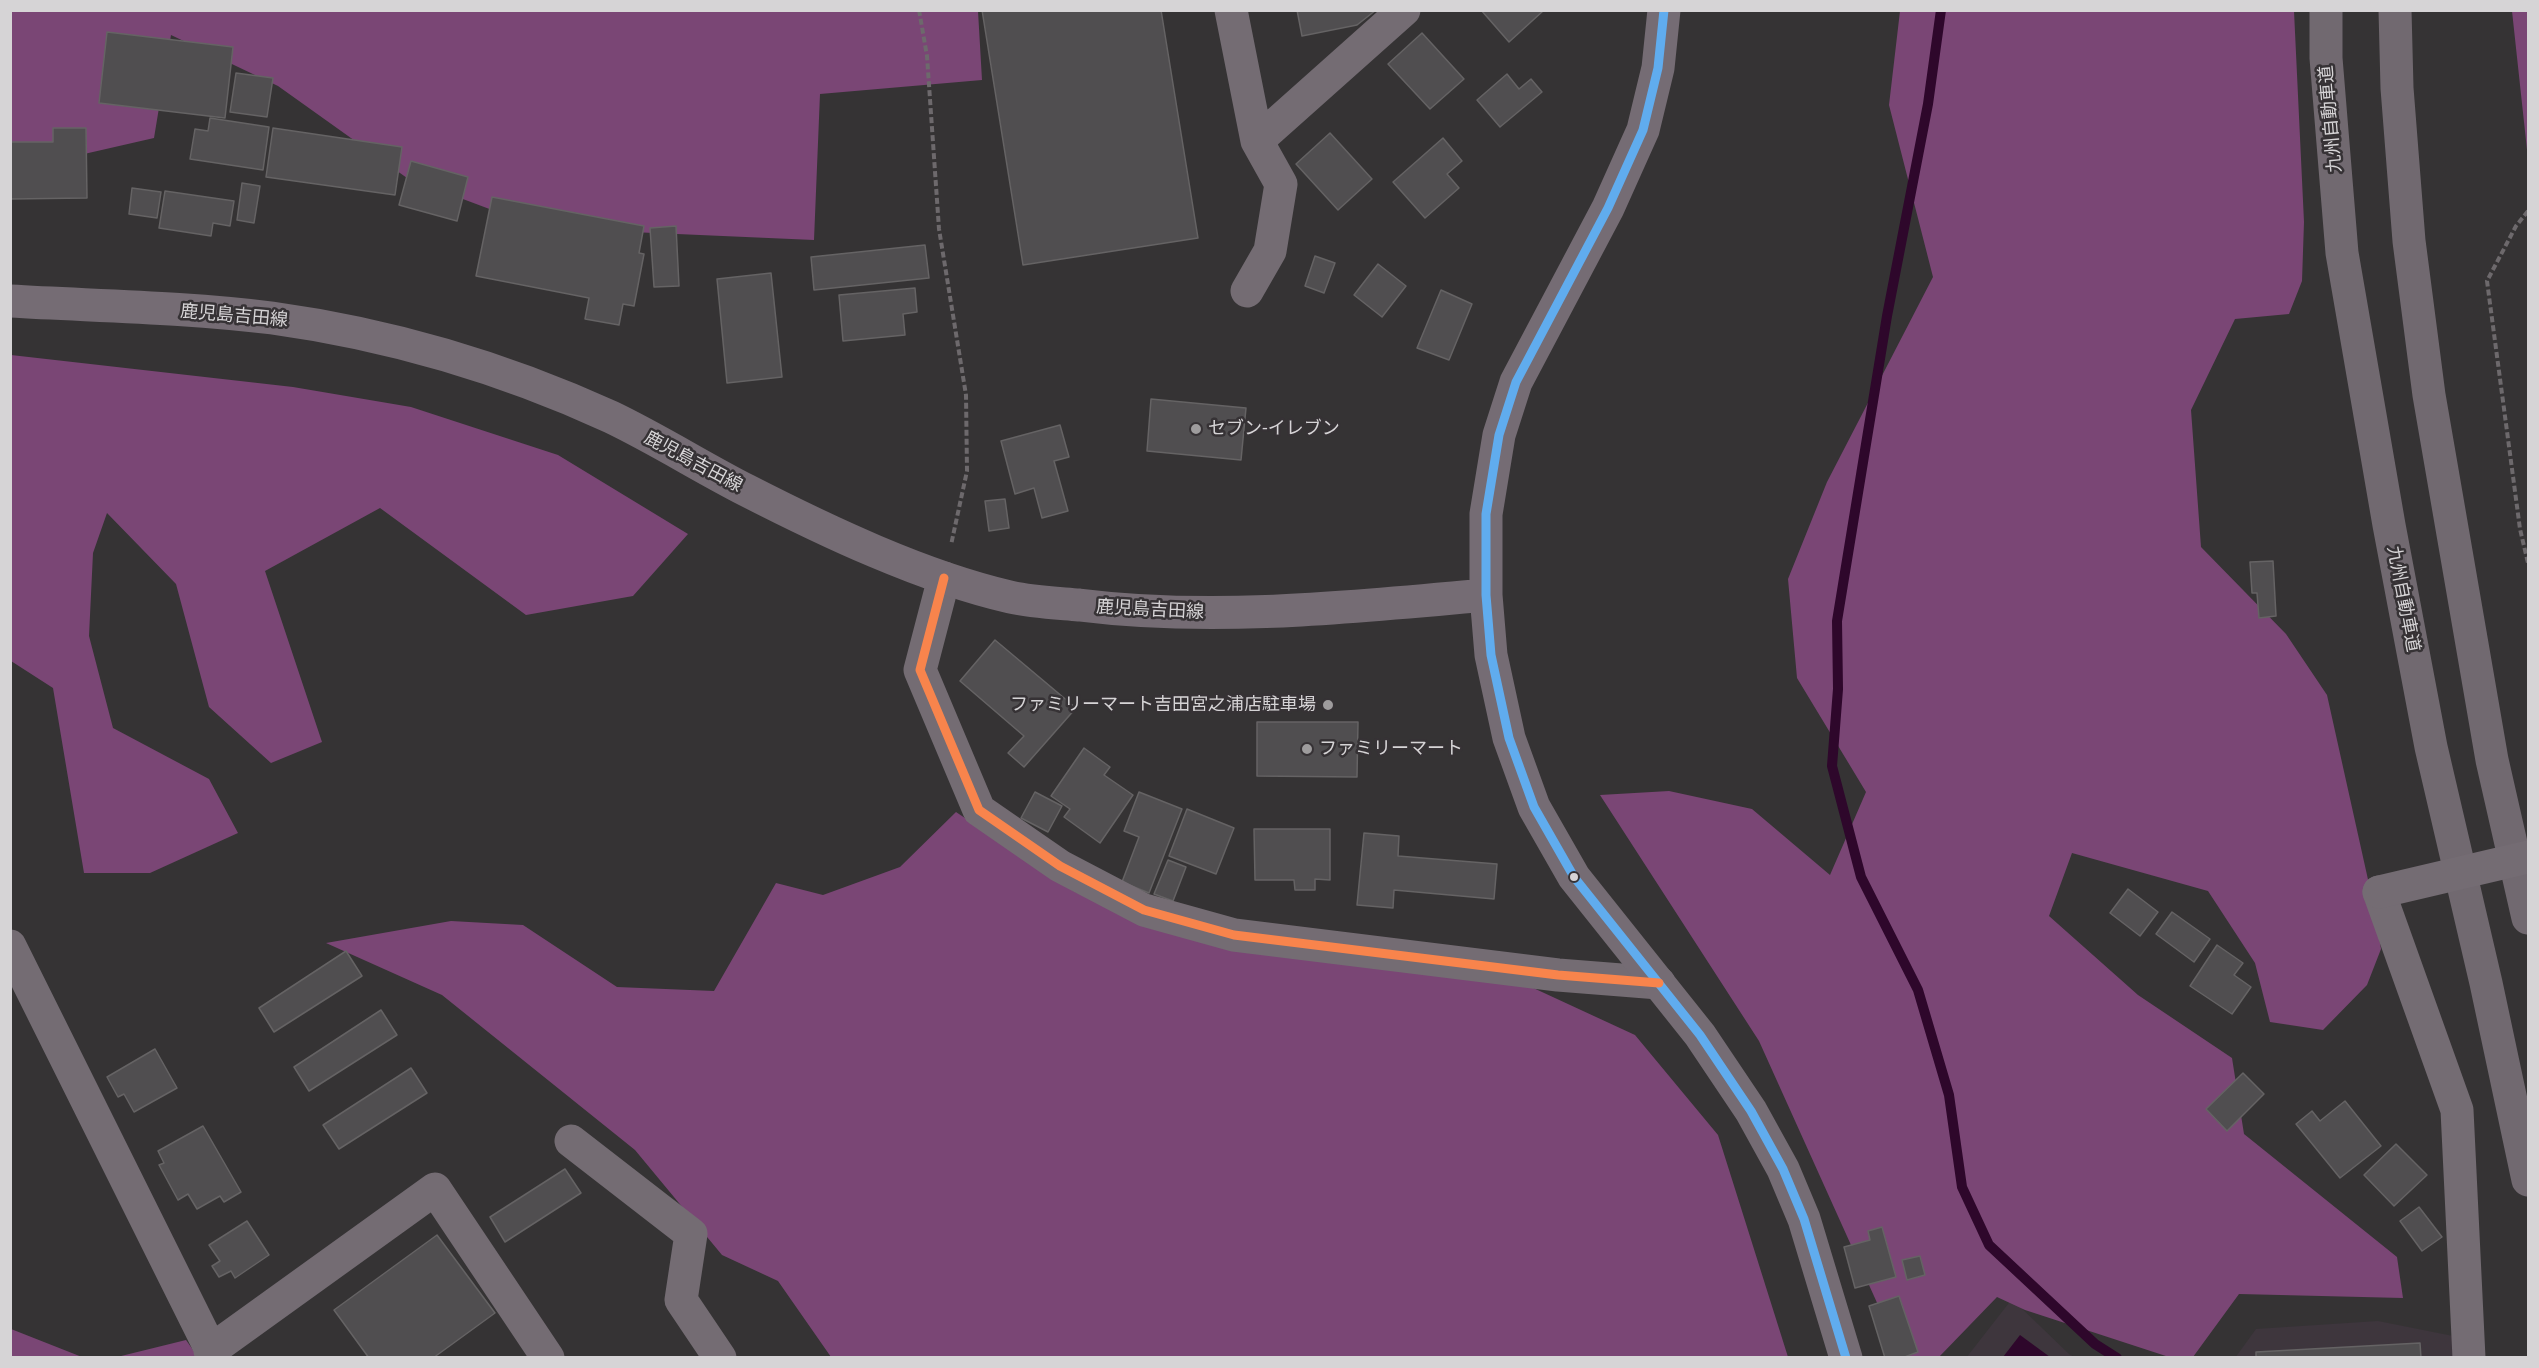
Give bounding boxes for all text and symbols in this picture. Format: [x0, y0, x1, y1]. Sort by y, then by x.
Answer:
street label: 九州自動車道 [2316, 64, 2346, 174]
street label: 鹿児島吉田線 [179, 301, 289, 331]
place label: セブン-イレブン [1208, 418, 1340, 440]
marker: セブン-イレブン [1189, 422, 1203, 436]
street label: 鹿児島吉田線 [640, 427, 746, 497]
street label: 九州自動車道 [2382, 544, 2424, 654]
street label: 鹿児島吉田線 [1096, 596, 1204, 624]
place label: ファミリーマート吉田宮之浦店駐車場 [1010, 694, 1316, 716]
marker: ファミリーマート吉田宮之浦店駐車場 [1321, 698, 1335, 712]
place label: ファミリーマート [1319, 738, 1463, 760]
marker: ファミリーマート [1300, 742, 1314, 756]
unlabelled marker [1568, 871, 1580, 883]

